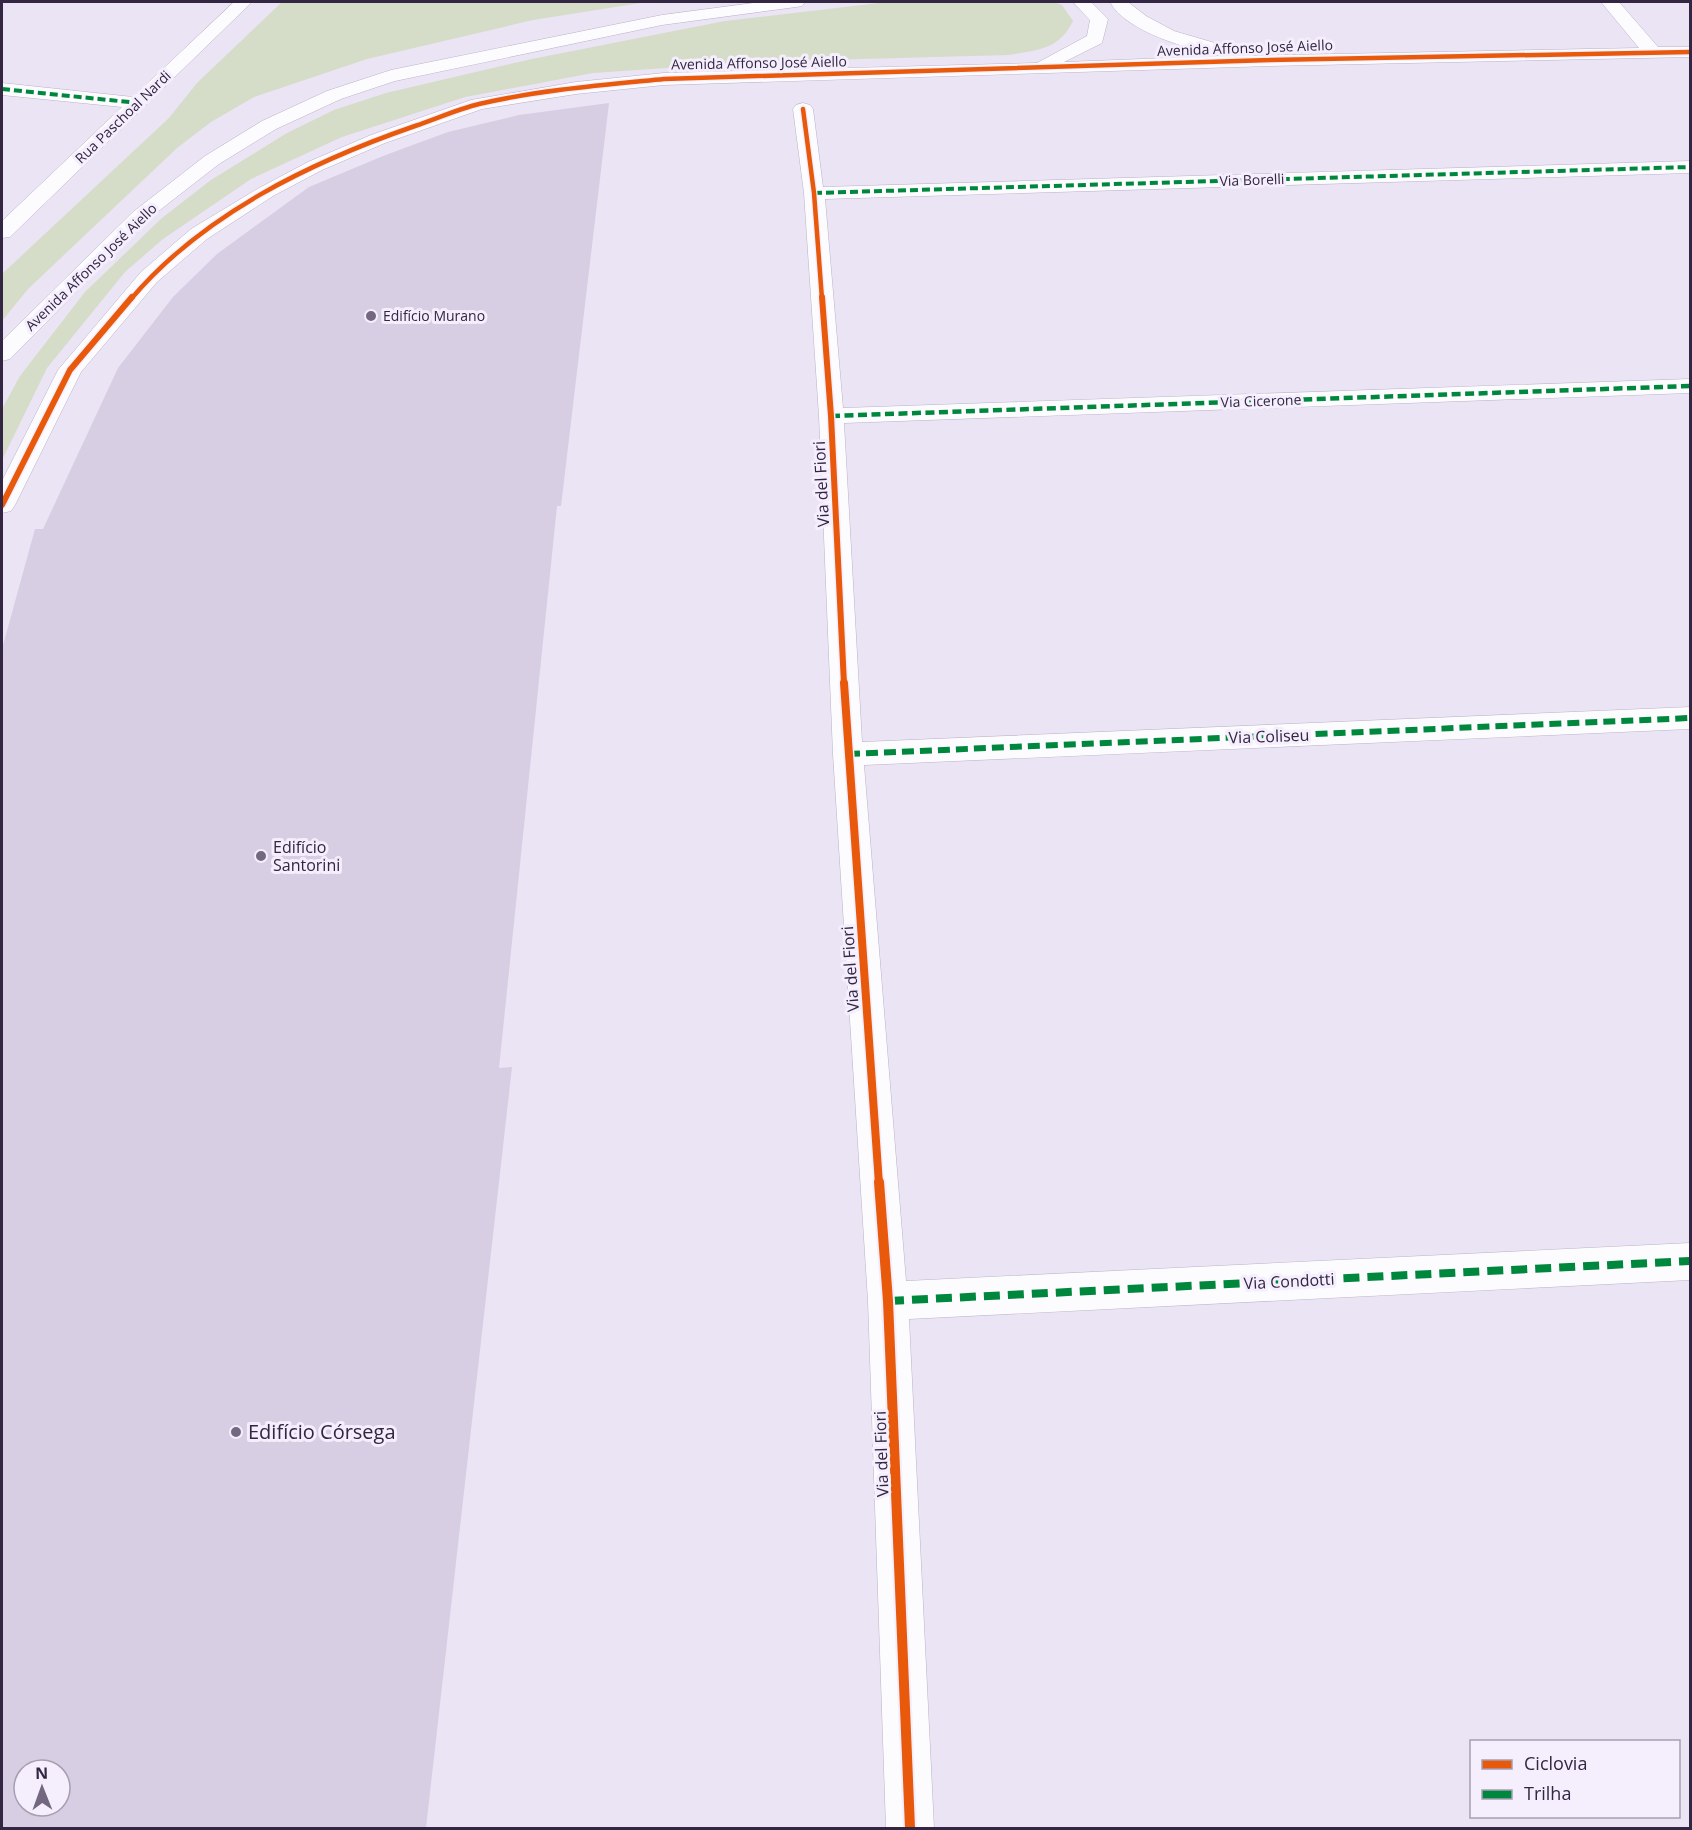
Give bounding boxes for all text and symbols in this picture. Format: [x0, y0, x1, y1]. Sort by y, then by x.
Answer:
street label: Avenida Affonso José Aiello [1157, 35, 1333, 60]
street label: Avenida Affonso José Aiello [671, 51, 847, 74]
street label: Rua Paschoal Nardi [71, 66, 175, 167]
street label: Via Borelli [1219, 169, 1285, 190]
street label: Avenida Affonso José Aiello [21, 199, 161, 335]
place label: Edifício Murano [383, 306, 485, 325]
marker: Edifício Murano [364, 309, 378, 323]
street label: Via Cicerone [1220, 390, 1302, 411]
street label: Via del Fiori [808, 440, 834, 528]
street label: Via Coliseu [1228, 724, 1310, 748]
place label: Edifício Santorini [273, 836, 340, 876]
marker: Edifício Santorini [254, 849, 268, 863]
street label: Via del Fiori [836, 925, 864, 1013]
street label: Via Condotti [1243, 1268, 1335, 1294]
street label: Via del Fiori [869, 1411, 893, 1497]
place label: Edifício Córsega [248, 1418, 396, 1445]
marker: Edifício Córsega [229, 1425, 243, 1439]
legend [1470, 1740, 1680, 1818]
text: Ciclovia [1524, 1751, 1587, 1775]
north arrow [12, 1758, 72, 1818]
text: N [35, 1762, 48, 1784]
text: Trilha [1524, 1781, 1571, 1805]

